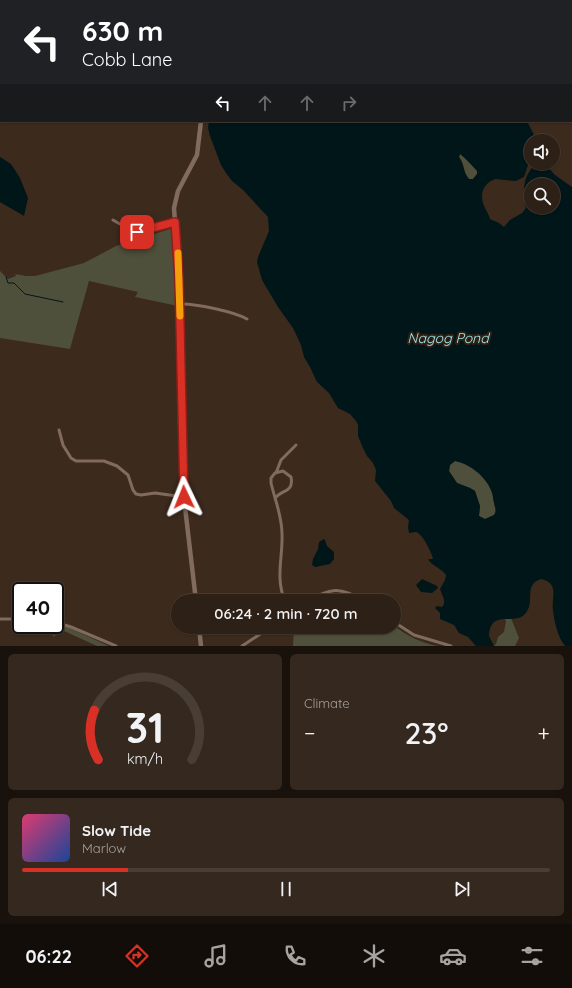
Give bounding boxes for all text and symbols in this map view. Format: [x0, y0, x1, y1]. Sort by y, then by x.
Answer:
text: 630 m [82, 13, 163, 48]
icon: left [16, 16, 68, 68]
text: Cobb Lane [82, 48, 172, 71]
icon: left [212, 92, 234, 114]
icon: ahead [254, 92, 276, 114]
icon: ahead [296, 92, 318, 114]
icon: right [338, 92, 360, 114]
map controls [524, 134, 560, 214]
button: sound [524, 134, 560, 170]
button: search [524, 178, 560, 214]
pin [120, 215, 154, 249]
icon: arrive [126, 221, 148, 243]
water label: Nagog Pond [407, 329, 490, 347]
position arrow [163, 476, 205, 518]
speed limit sign: 40 [12, 582, 64, 634]
text: 06:24 · 2 min · 720 m [214, 604, 358, 623]
text: Climate [304, 695, 350, 711]
text: 31 [126, 701, 164, 753]
text: 23° [404, 714, 449, 752]
text: − [304, 719, 315, 747]
text: + [538, 719, 550, 747]
text: km/h [127, 750, 163, 768]
text: Slow Tide [82, 821, 151, 840]
text: Marlow [82, 840, 126, 856]
icon: previous [99, 878, 121, 900]
icon: pause [275, 878, 297, 900]
icon: next [451, 878, 473, 900]
icon: directions [123, 942, 151, 970]
icon: music [202, 942, 230, 970]
icon: phone [281, 942, 309, 970]
icon: climate [360, 942, 388, 970]
icon: car [439, 942, 467, 970]
icon: filters [518, 942, 546, 970]
text: 06:22 [26, 945, 72, 968]

